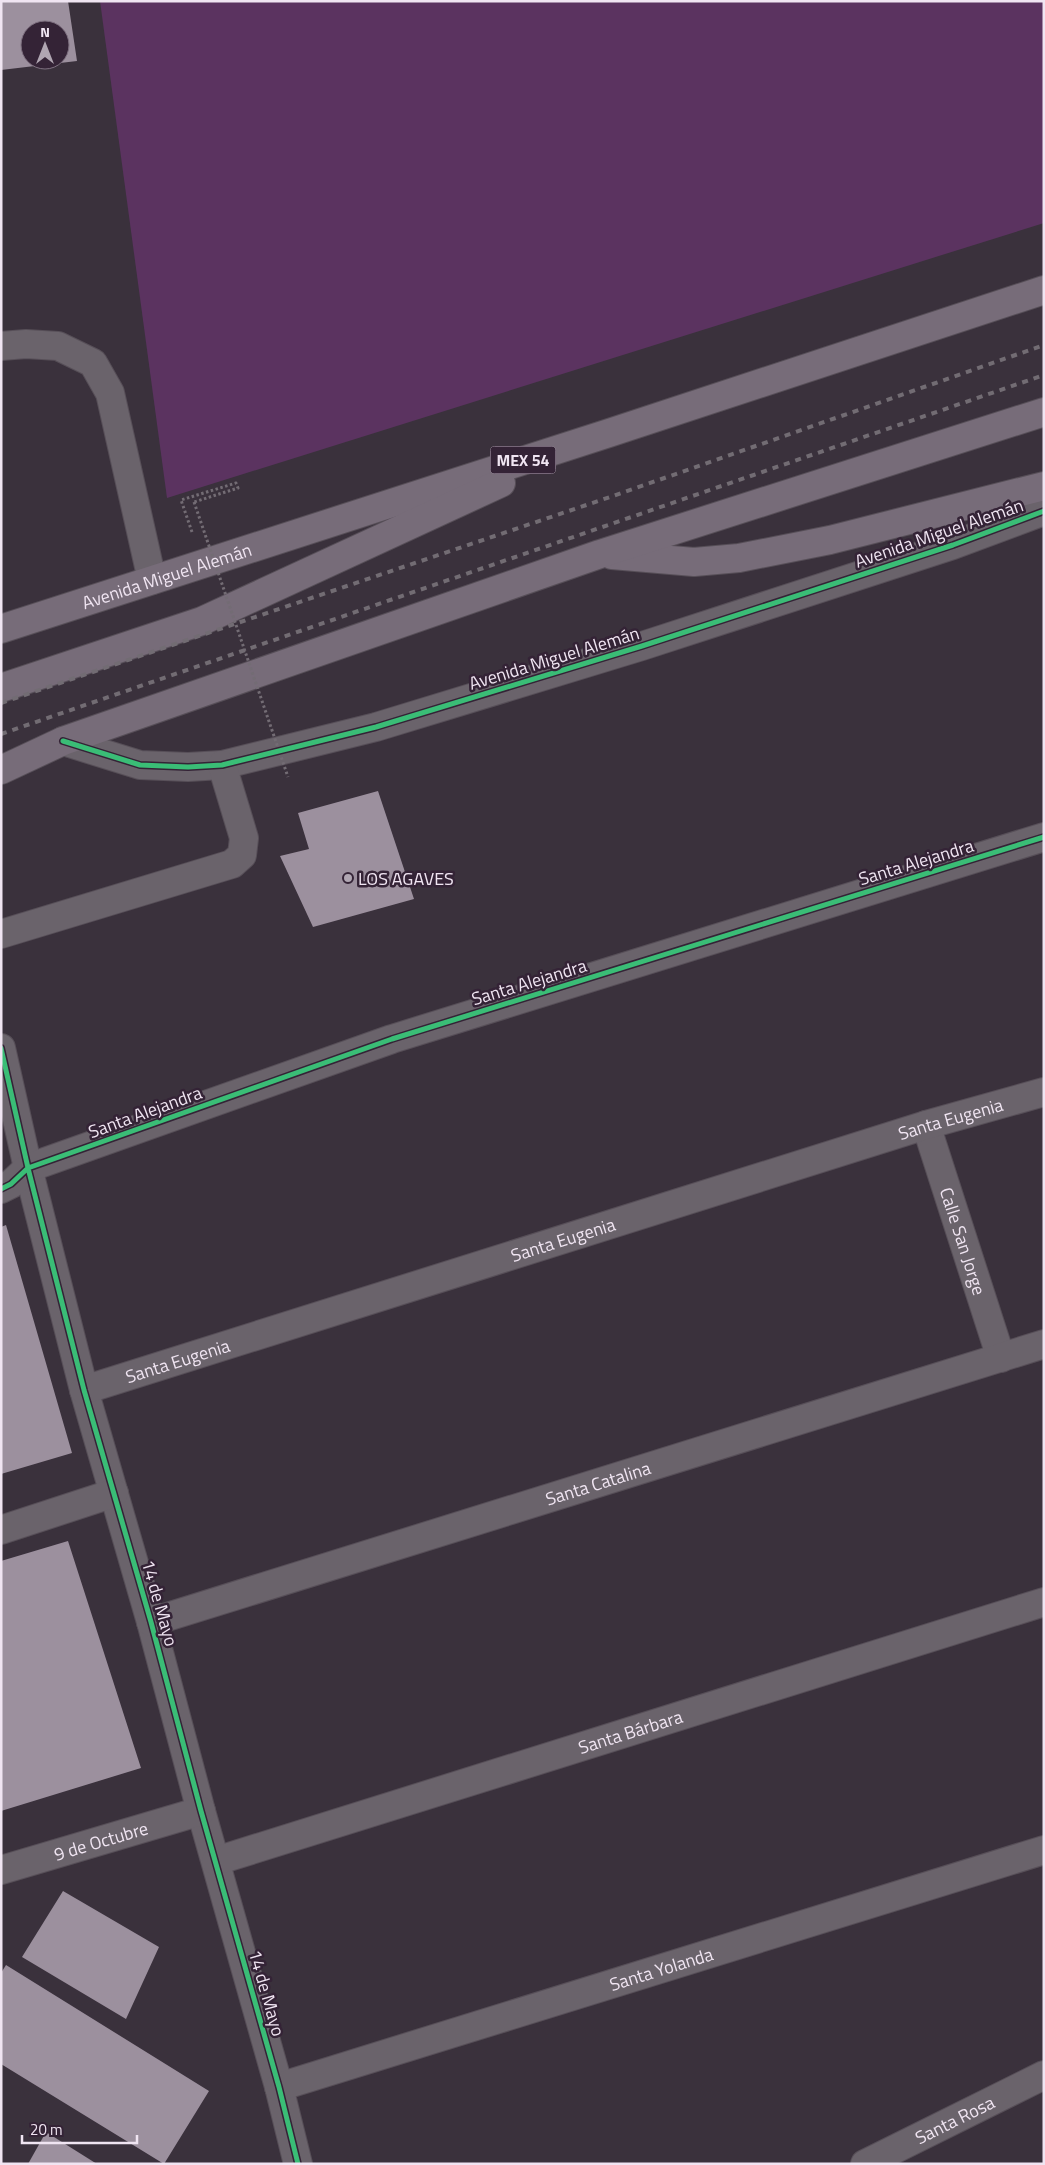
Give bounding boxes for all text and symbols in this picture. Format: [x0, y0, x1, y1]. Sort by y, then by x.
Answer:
north arrow [20, 20, 70, 70]
text: N [40, 21, 50, 42]
road number: MEX 54 [490, 446, 556, 474]
street label: Avenida Miguel Alemán [851, 491, 1027, 575]
street label: Avenida Miguel Alemán [78, 536, 255, 616]
street label: Avenida Miguel Alemán [465, 619, 643, 697]
street label: Santa Alejandra [855, 832, 977, 892]
place label: LOS AGAVES [358, 865, 454, 892]
marker: LOS AGAVES [342, 872, 354, 884]
street label: Santa Alejandra [468, 952, 590, 1012]
street label: Santa Alejandra [84, 1079, 206, 1145]
street label: Santa Eugenia [894, 1091, 1006, 1147]
street label: Calle San Jorge [933, 1184, 993, 1298]
street label: Santa Eugenia [507, 1210, 618, 1268]
street label: Santa Eugenia [122, 1331, 233, 1390]
street label: Santa Catalina [542, 1454, 654, 1512]
street label: 14 de Mayo [135, 1557, 185, 1649]
street label: Santa Bárbara [575, 1702, 686, 1760]
street label: 9 de Octubre [50, 1814, 151, 1867]
street label: Santa Yolanda [606, 1940, 716, 1997]
street label: 14 de Mayo [242, 1947, 292, 2039]
street label: Santa Rosa [910, 2088, 999, 2151]
scale bar [22, 2112, 138, 2144]
text: 20 m [30, 2118, 63, 2141]

